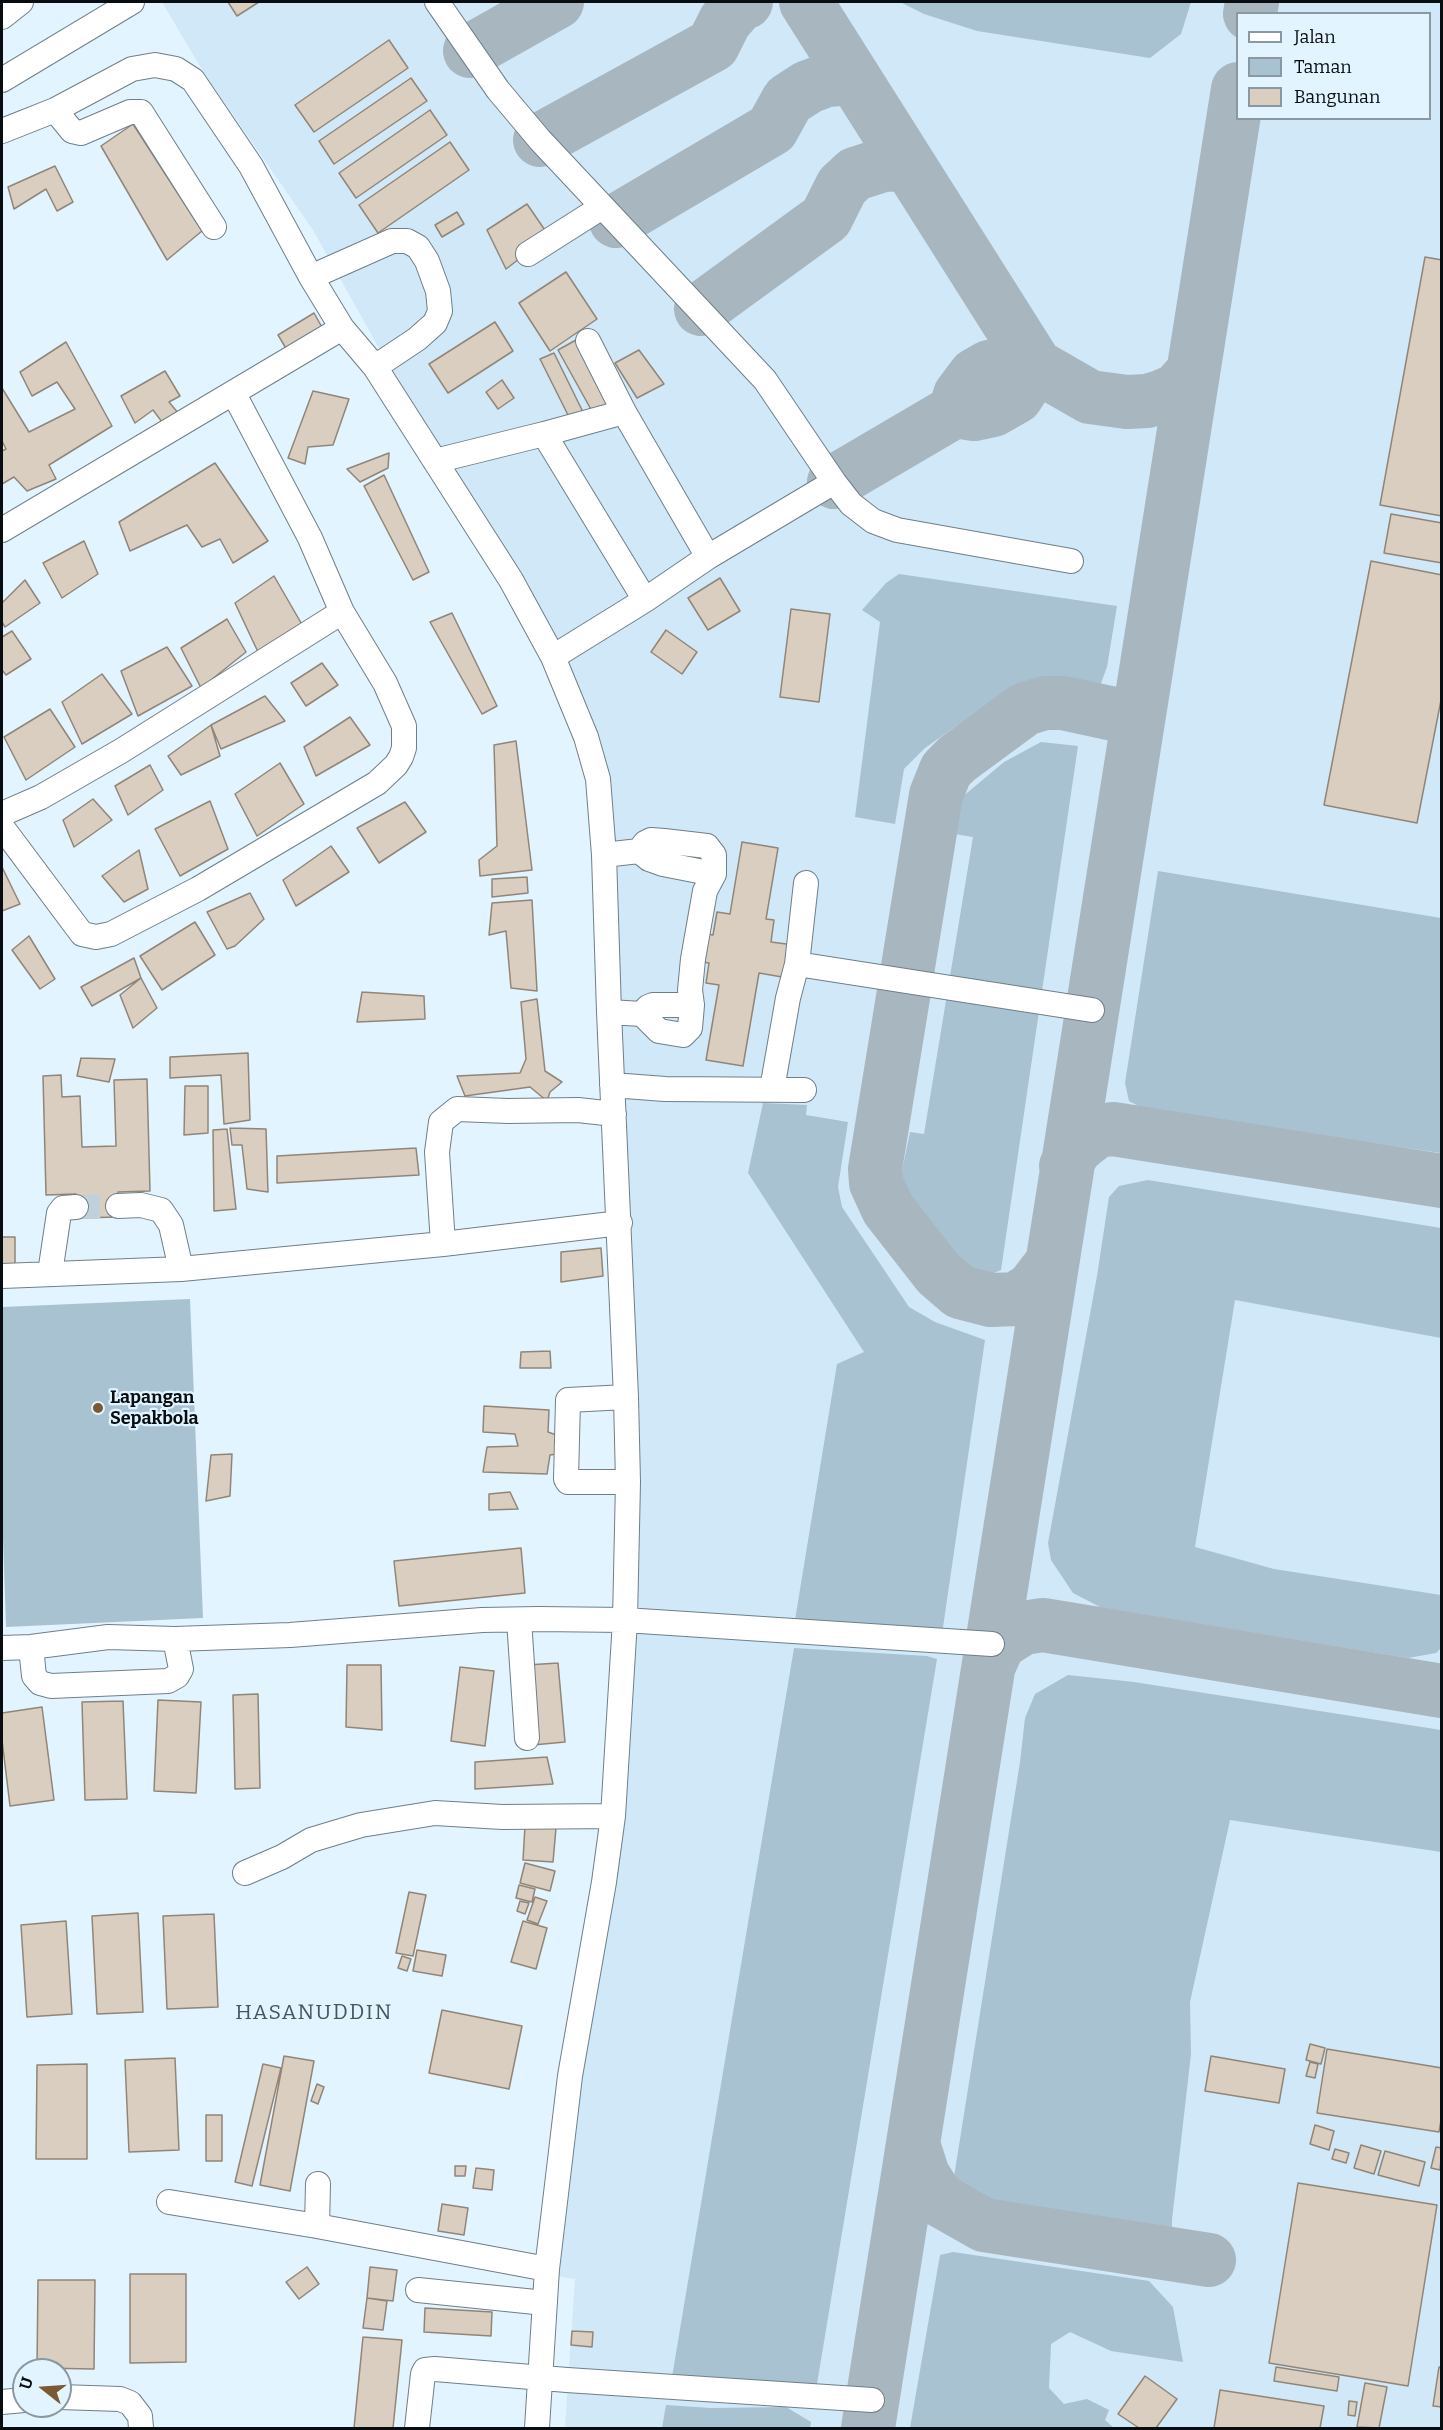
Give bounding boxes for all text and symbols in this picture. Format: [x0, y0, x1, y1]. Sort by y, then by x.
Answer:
legend [1236, 12, 1431, 120]
text: Jalan [1294, 26, 1336, 48]
text: Taman [1294, 56, 1352, 78]
text: Bangunan [1294, 86, 1380, 108]
place label: Lapangan Sepakbola [110, 1387, 199, 1430]
marker: Lapangan Sepakbola [91, 1401, 105, 1415]
district label: HASANUDDIN [235, 2000, 393, 2026]
north arrow [12, 2358, 72, 2418]
text: U [15, 2375, 37, 2392]

